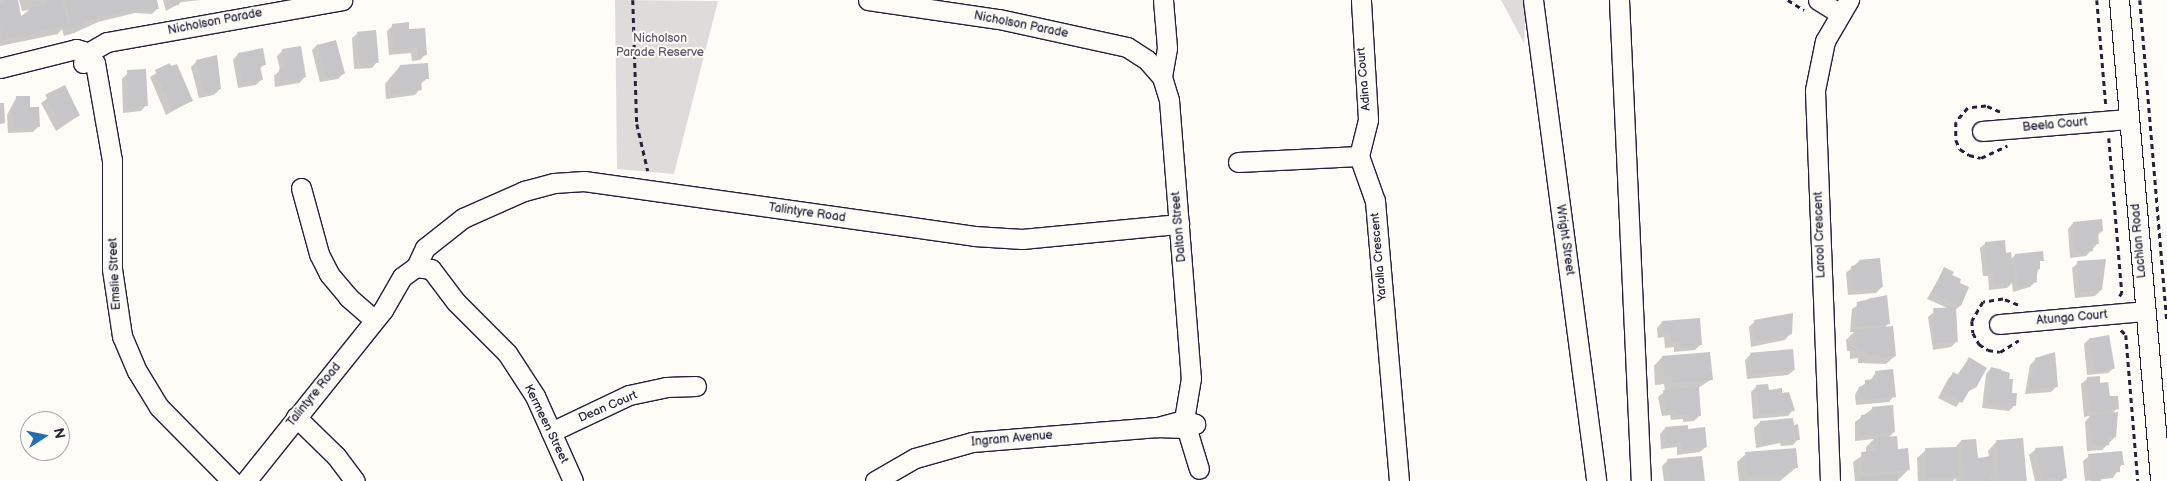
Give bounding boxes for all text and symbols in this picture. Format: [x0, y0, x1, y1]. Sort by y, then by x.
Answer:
street label: Nicholson Parade [167, 6, 263, 38]
street label: Nicholson Parade [973, 9, 1069, 41]
park label: Nicholson Parade Reserve [616, 32, 704, 60]
street label: Adina Court [1354, 47, 1374, 111]
street label: Beela Court [2022, 115, 2088, 135]
street label: Dalton Street [1169, 191, 1189, 263]
street label: Larool Crescent [1811, 191, 1829, 279]
street label: Talintyre Road [768, 200, 846, 226]
street label: Lachlan Road [2129, 203, 2149, 279]
street label: Wright Street [1553, 204, 1577, 276]
street label: Yaralla Crescent [1368, 212, 1390, 302]
street label: Emslie Street [106, 237, 124, 311]
street label: Atunga Court [2036, 308, 2108, 328]
street label: Talintyre Road [284, 360, 344, 430]
street label: Kermeen Street [521, 382, 571, 466]
street label: Dean Court [576, 388, 640, 426]
north arrow [20, 411, 70, 461]
text: N [50, 426, 69, 440]
street label: Ingram Avenue [971, 428, 1053, 450]

